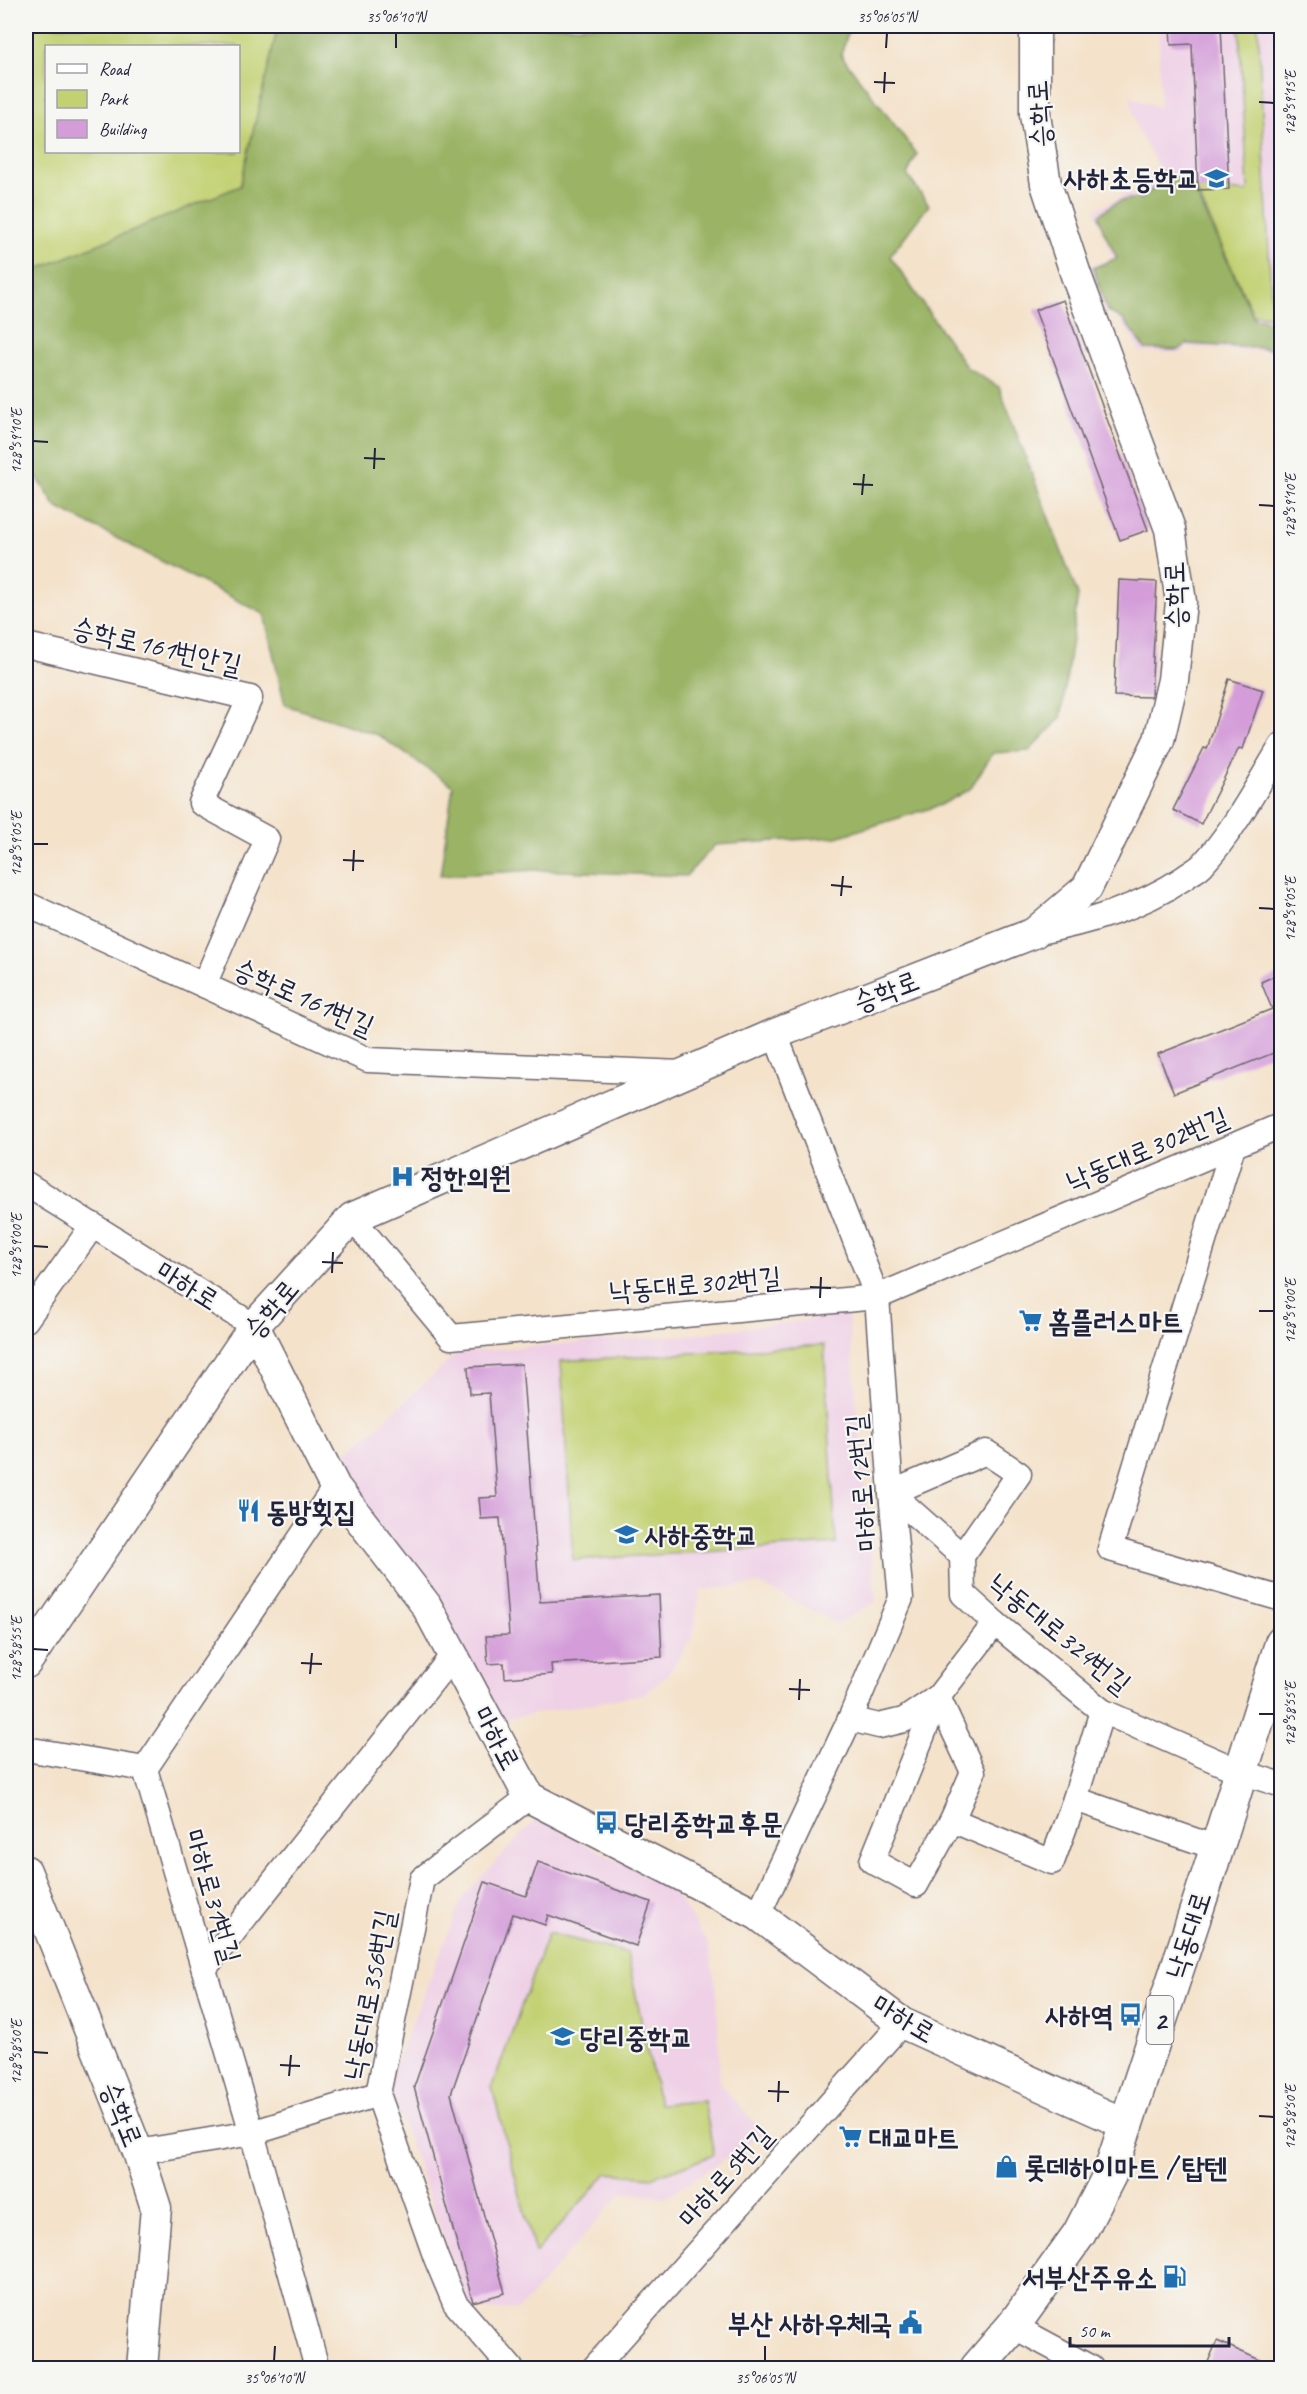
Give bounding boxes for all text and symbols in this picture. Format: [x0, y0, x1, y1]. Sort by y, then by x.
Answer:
text: 35°06'10"N [366, 8, 429, 27]
text: 35°06'05"N [857, 8, 920, 27]
legend [45, 45, 240, 153]
text: Road [99, 58, 132, 80]
text: 128°59'15"E [1281, 69, 1300, 135]
street label: 승학로 [1019, 79, 1059, 149]
text: Park [99, 88, 129, 110]
text: Building [99, 118, 148, 140]
place label: 사하초등학교 [1063, 161, 1199, 196]
school or university icon: 사하초등학교 [1204, 165, 1230, 191]
text: 128°59'10"E [7, 407, 26, 473]
text: 128°59'10"E [1281, 472, 1300, 538]
street label: 승학로 [1156, 561, 1194, 629]
street label: 승학로161번안길 [69, 609, 245, 683]
text: 128°59'05"E [7, 810, 26, 876]
text: 128°59'05"E [1281, 875, 1300, 941]
street label: 승학로161번길 [228, 950, 380, 1044]
street label: 승학로 [848, 963, 924, 1019]
street label: 낙동대로302번길 [1061, 1099, 1233, 1199]
place label: 정한의원 [421, 1160, 511, 1195]
hospital icon: 정한의원 [390, 1164, 416, 1190]
text: 128°59'00"E [7, 1212, 26, 1278]
street label: 마하로 [150, 1252, 226, 1318]
street label: 낙동대로302번길 [607, 1259, 783, 1309]
street label: 승학로 [236, 1272, 306, 1346]
text: 128°59'00"E [1281, 1277, 1300, 1343]
place label: 홈플러스마트 [1048, 1304, 1183, 1339]
supermarket icon: 홈플러스마트 [1017, 1308, 1043, 1334]
street label: 마하로12번길 [838, 1413, 884, 1553]
place label: 동방횟집 [266, 1494, 356, 1529]
restaurant icon: 동방횟집 [235, 1498, 261, 1524]
place label: 사하중학교 [644, 1518, 758, 1553]
school or university icon: 사하중학교 [614, 1522, 640, 1548]
street label: 낙동대로324번길 [982, 1565, 1138, 1701]
text: 128°58'55"E [7, 1615, 26, 1681]
text: 128°58'55"E [1281, 1680, 1300, 1746]
street label: 마하로 [466, 1700, 528, 1776]
place label: 당리중학교후문 [625, 1806, 783, 1841]
bus stop icon: 당리중학교후문 [594, 1810, 620, 1836]
street label: 마하로31번길 [177, 1825, 249, 1967]
street label: 낙동대로 [1157, 1887, 1219, 1983]
street label: 낙동대로356번길 [335, 1907, 403, 2083]
street label: 마하로 [866, 1986, 942, 2050]
road number: 2 [1146, 1996, 1174, 2044]
place label: 사하역 [1044, 1998, 1113, 2033]
bus stop icon: 사하역 [1118, 2002, 1144, 2028]
text: 128°58'50"E [7, 2018, 26, 2084]
place label: 당리중학교 [580, 2020, 693, 2055]
school or university icon: 당리중학교 [549, 2024, 575, 2050]
street label: 승학로 [93, 2076, 151, 2152]
text: 128°58'50"E [1281, 2083, 1300, 2149]
street label: 마하로5번길 [670, 2118, 780, 2234]
place label: 대교마트 [869, 2120, 959, 2155]
supermarket icon: 대교마트 [838, 2124, 864, 2150]
place label: 롯데하이마트 / 탑텐 [1024, 2150, 1228, 2185]
shop icon: 롯데하이마트 / 탑텐 [993, 2154, 1019, 2180]
place label: 서부산주유소 [1022, 2260, 1157, 2295]
fuel station icon: 서부산주유소 [1162, 2264, 1188, 2290]
place label: 부산 사하우체국 [728, 2306, 892, 2341]
public building icon: 부산 사하우체국 [897, 2310, 923, 2336]
scale bar [1070, 2310, 1229, 2348]
text: 50 m [1079, 2320, 1112, 2342]
text: 35°06'10"N [244, 2369, 307, 2388]
text: 35°06'05"N [735, 2369, 798, 2388]

